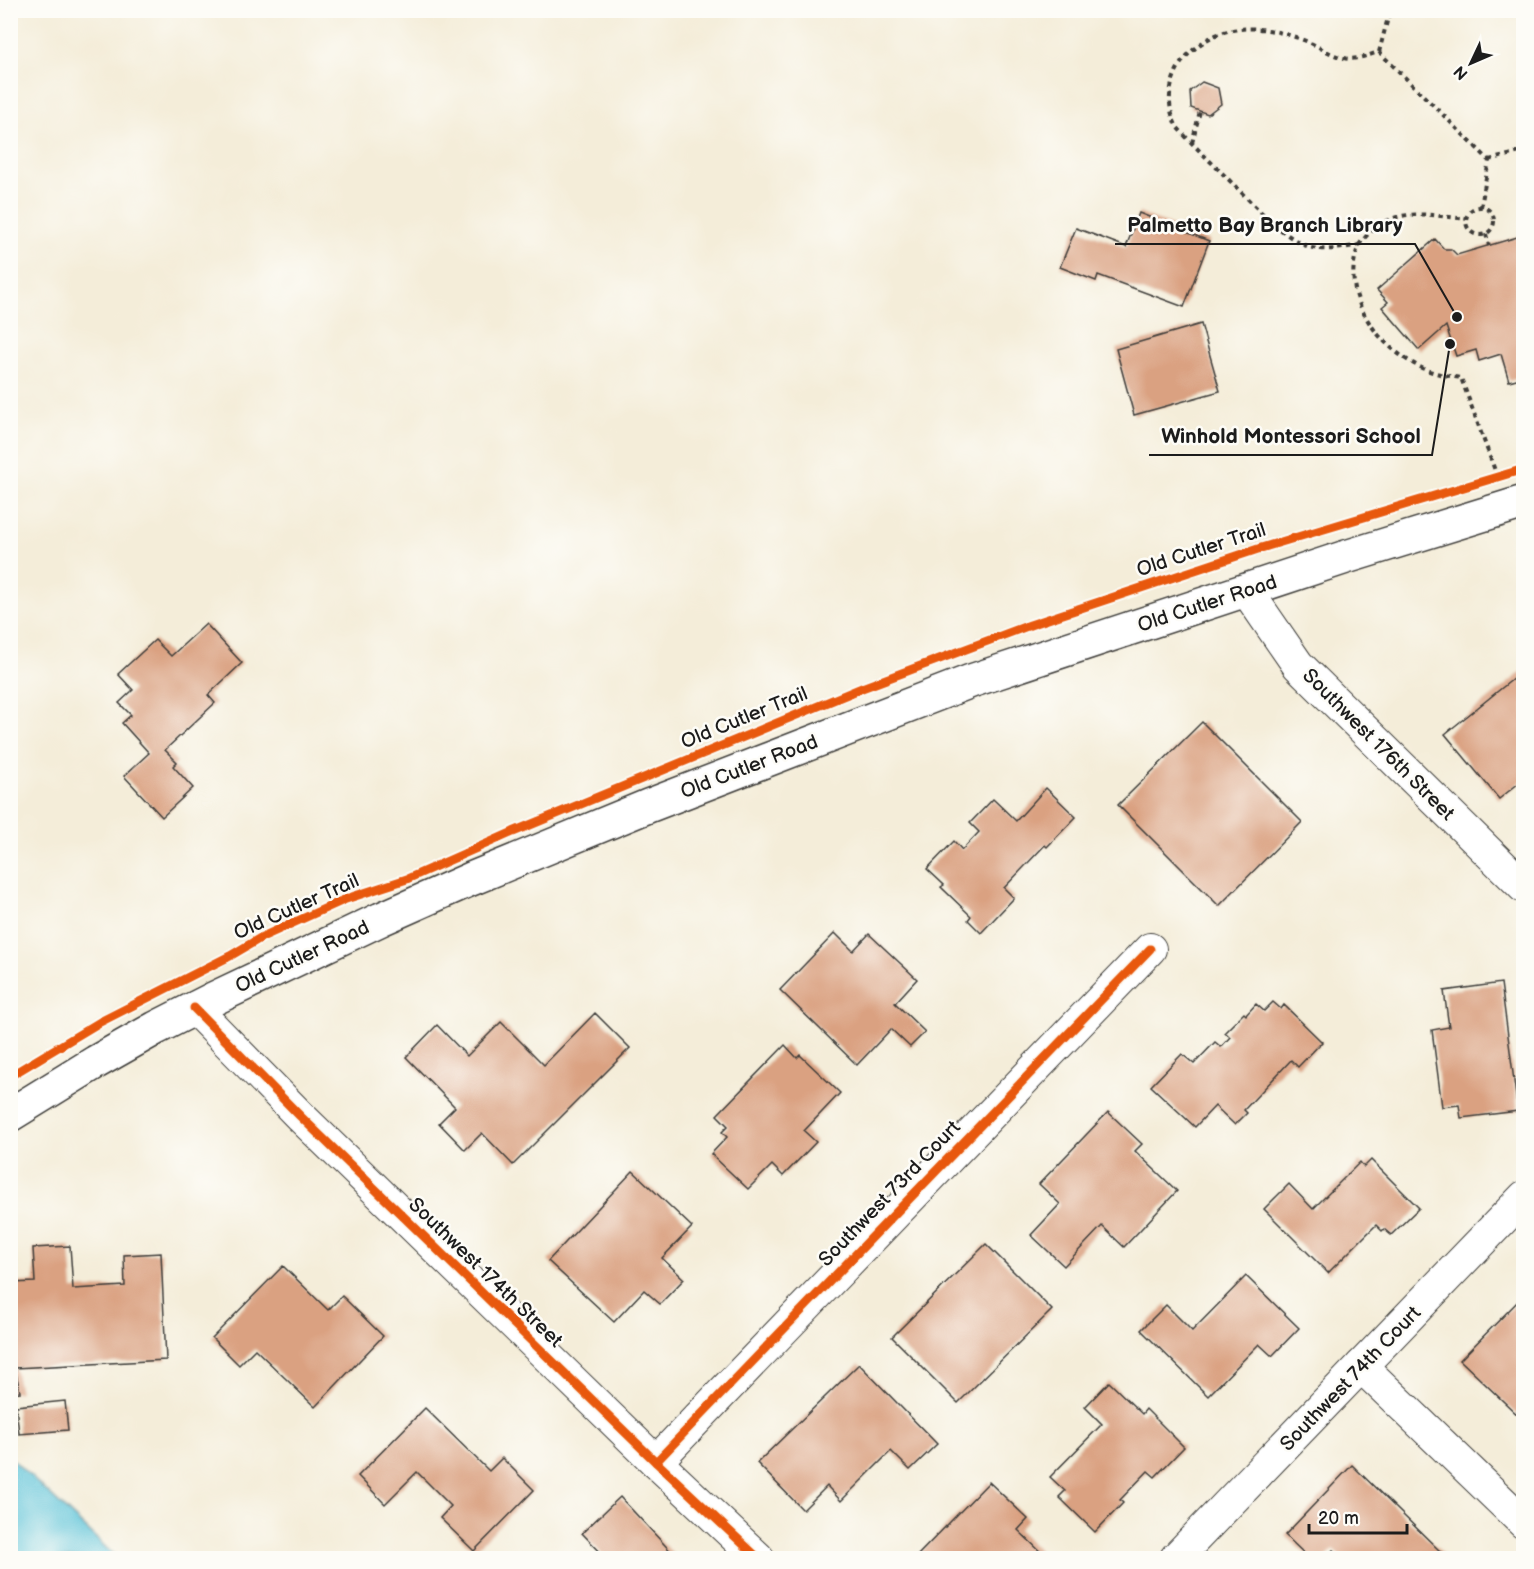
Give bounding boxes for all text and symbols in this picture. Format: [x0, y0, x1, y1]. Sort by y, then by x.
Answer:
north arrow [1441, 33, 1501, 93]
text: N [1450, 61, 1472, 83]
callout: Palmetto Bay Branch Library [1115, 205, 1415, 244]
text: Palmetto Bay Branch Library [1127, 213, 1403, 238]
callout: Winhold Montessori School [1149, 416, 1432, 455]
text: Winhold Montessori School [1161, 424, 1421, 449]
street label: Old Cutler Trail [1134, 518, 1269, 582]
street label: Old Cutler Road [1135, 570, 1280, 638]
street label: Southwest 176th Street [1297, 664, 1459, 826]
street label: Old Cutler Trail [678, 682, 811, 754]
street label: Old Cutler Road [677, 730, 821, 804]
street label: Old Cutler Trail [230, 869, 363, 945]
street label: Old Cutler Road [232, 915, 373, 998]
street label: Southwest 73rd Court [814, 1116, 966, 1272]
street label: Southwest 174th Street [403, 1193, 567, 1353]
street label: Southwest 74th Court [1275, 1301, 1426, 1456]
scale bar [1309, 1497, 1406, 1535]
text: 20 m [1318, 1508, 1359, 1529]

